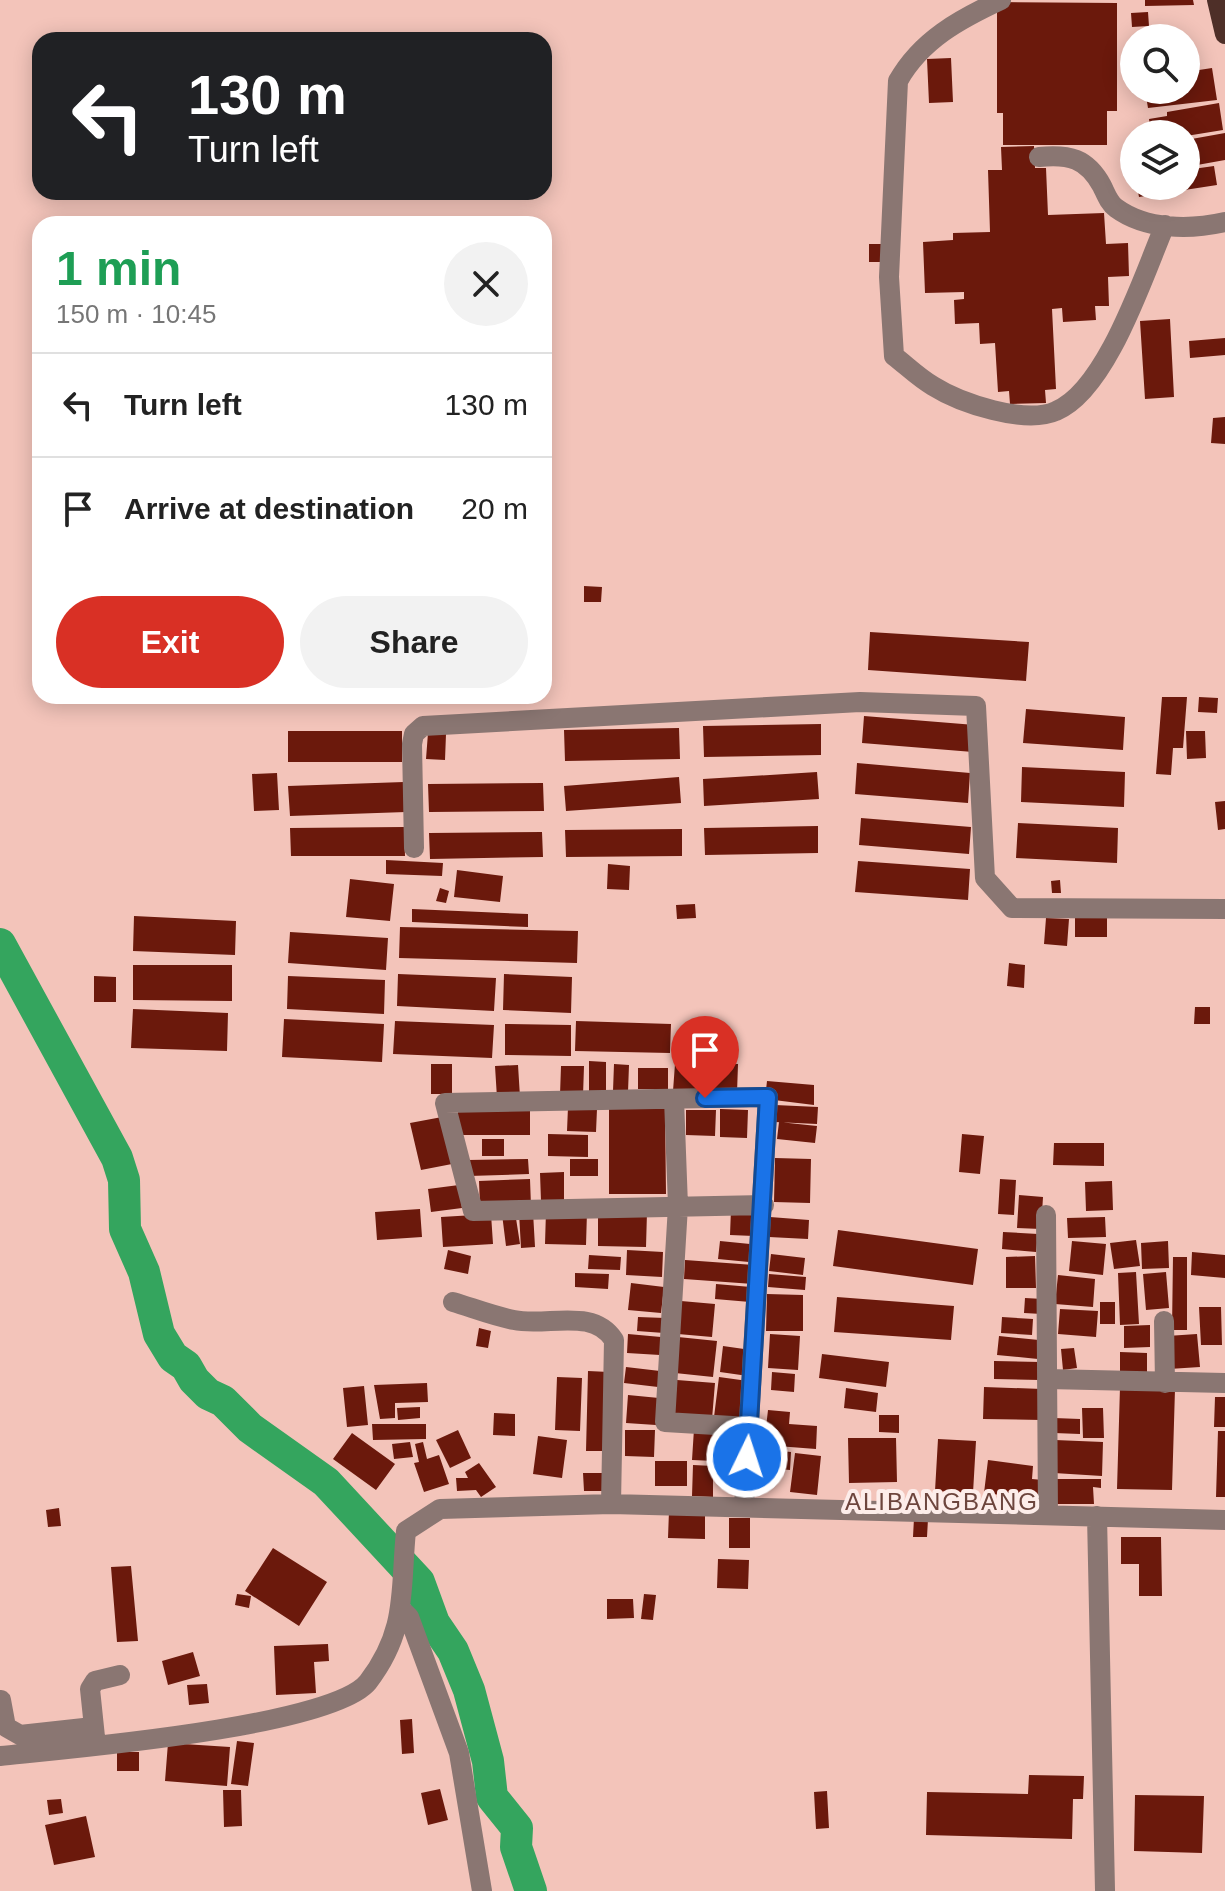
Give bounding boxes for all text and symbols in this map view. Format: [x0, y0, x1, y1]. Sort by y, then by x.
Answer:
map controls [1120, 24, 1200, 200]
button: search [1120, 24, 1200, 104]
text: 130 m [188, 63, 347, 126]
icon: left [56, 64, 160, 168]
button: layers [1120, 120, 1200, 200]
text: Turn left [188, 129, 319, 170]
text: 1 min [56, 242, 181, 295]
button: close [444, 242, 528, 326]
text: 150 m · 10:45 [56, 299, 216, 329]
icon: left [56, 383, 100, 427]
text: Turn left [124, 388, 242, 421]
text: 130 m [445, 388, 528, 421]
icon: arrive [56, 487, 100, 531]
text: Arrive at destination [124, 492, 414, 525]
text: 20 m [461, 492, 528, 525]
button: Exit [56, 596, 284, 688]
button: Share [300, 596, 528, 688]
pin [671, 1016, 739, 1098]
icon: arrive [683, 1028, 727, 1072]
position arrow [705, 1415, 789, 1499]
district label: ALIBANGBANG [845, 1488, 1039, 1515]

